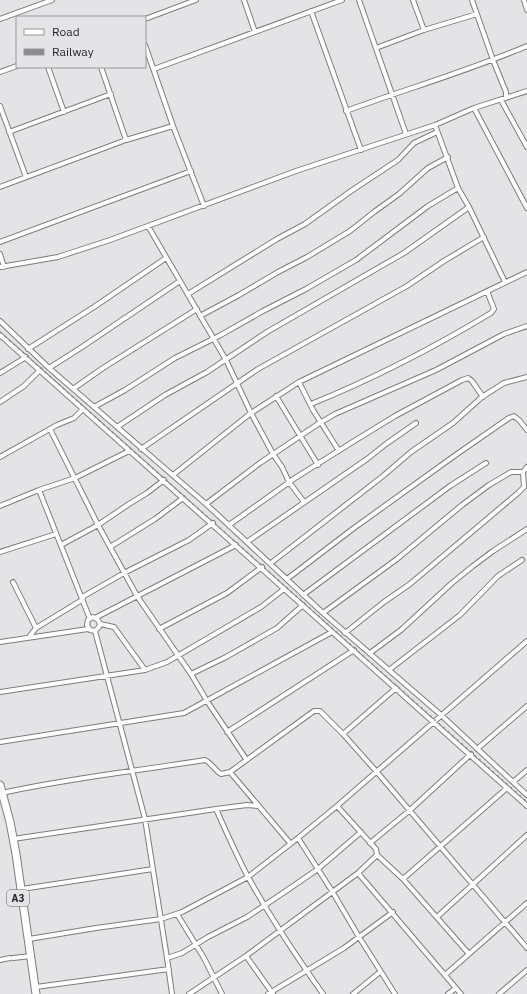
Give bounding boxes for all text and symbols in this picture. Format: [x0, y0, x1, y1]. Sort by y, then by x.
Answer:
legend [16, 16, 146, 68]
text: Road [52, 24, 80, 39]
text: Railway [52, 44, 94, 59]
road number: A3 [7, 890, 29, 906]

